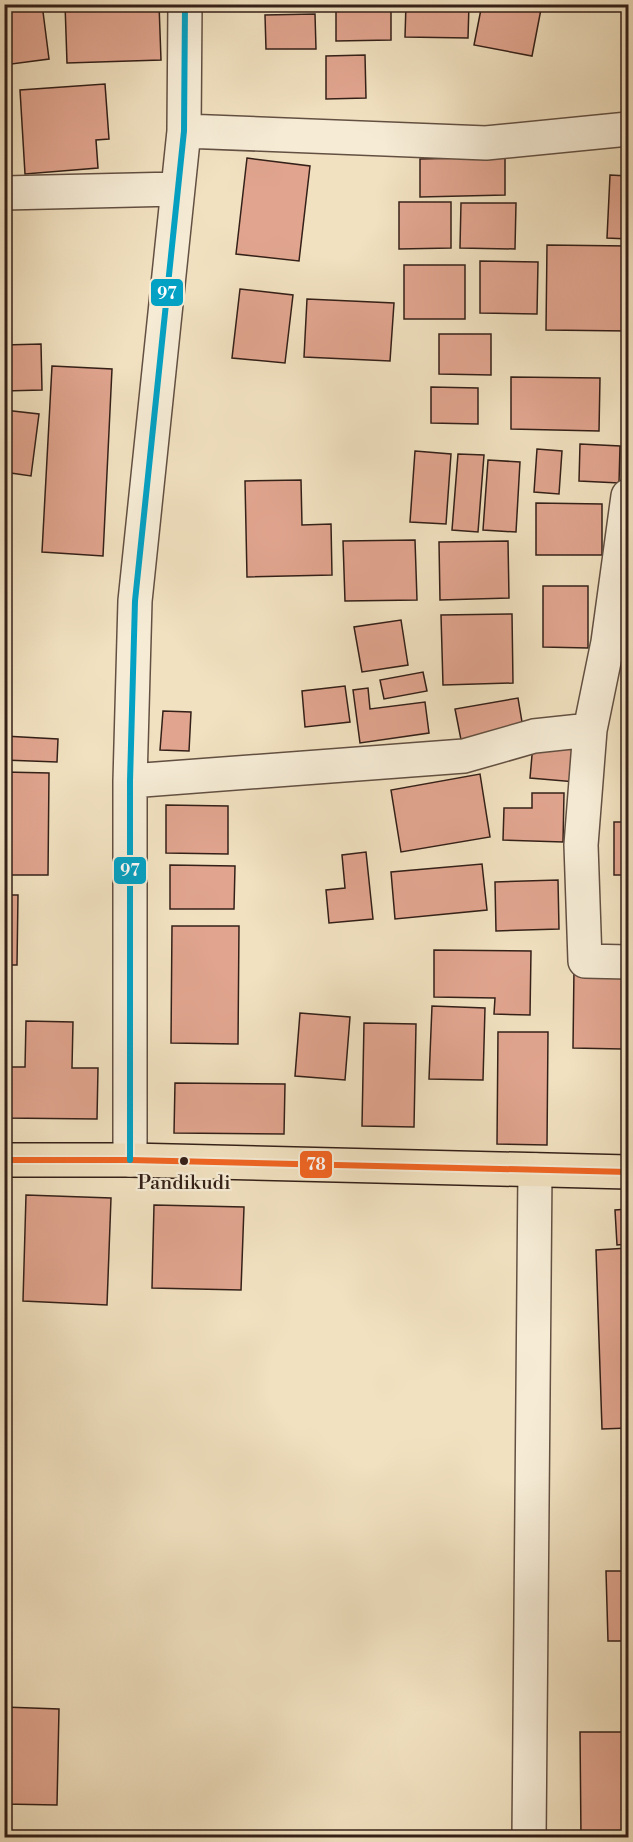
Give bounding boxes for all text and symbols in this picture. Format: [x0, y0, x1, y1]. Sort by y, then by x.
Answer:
line badge: 97 [150, 278, 184, 307]
text: 97 [157, 284, 177, 304]
line badge: 97 [113, 856, 147, 885]
text: 97 [120, 861, 140, 881]
line badge: 78 [299, 1150, 333, 1179]
marker: Pandikudi [178, 1155, 190, 1167]
text: 78 [306, 1155, 326, 1175]
place label: Pandikudi [137, 1171, 231, 1196]

